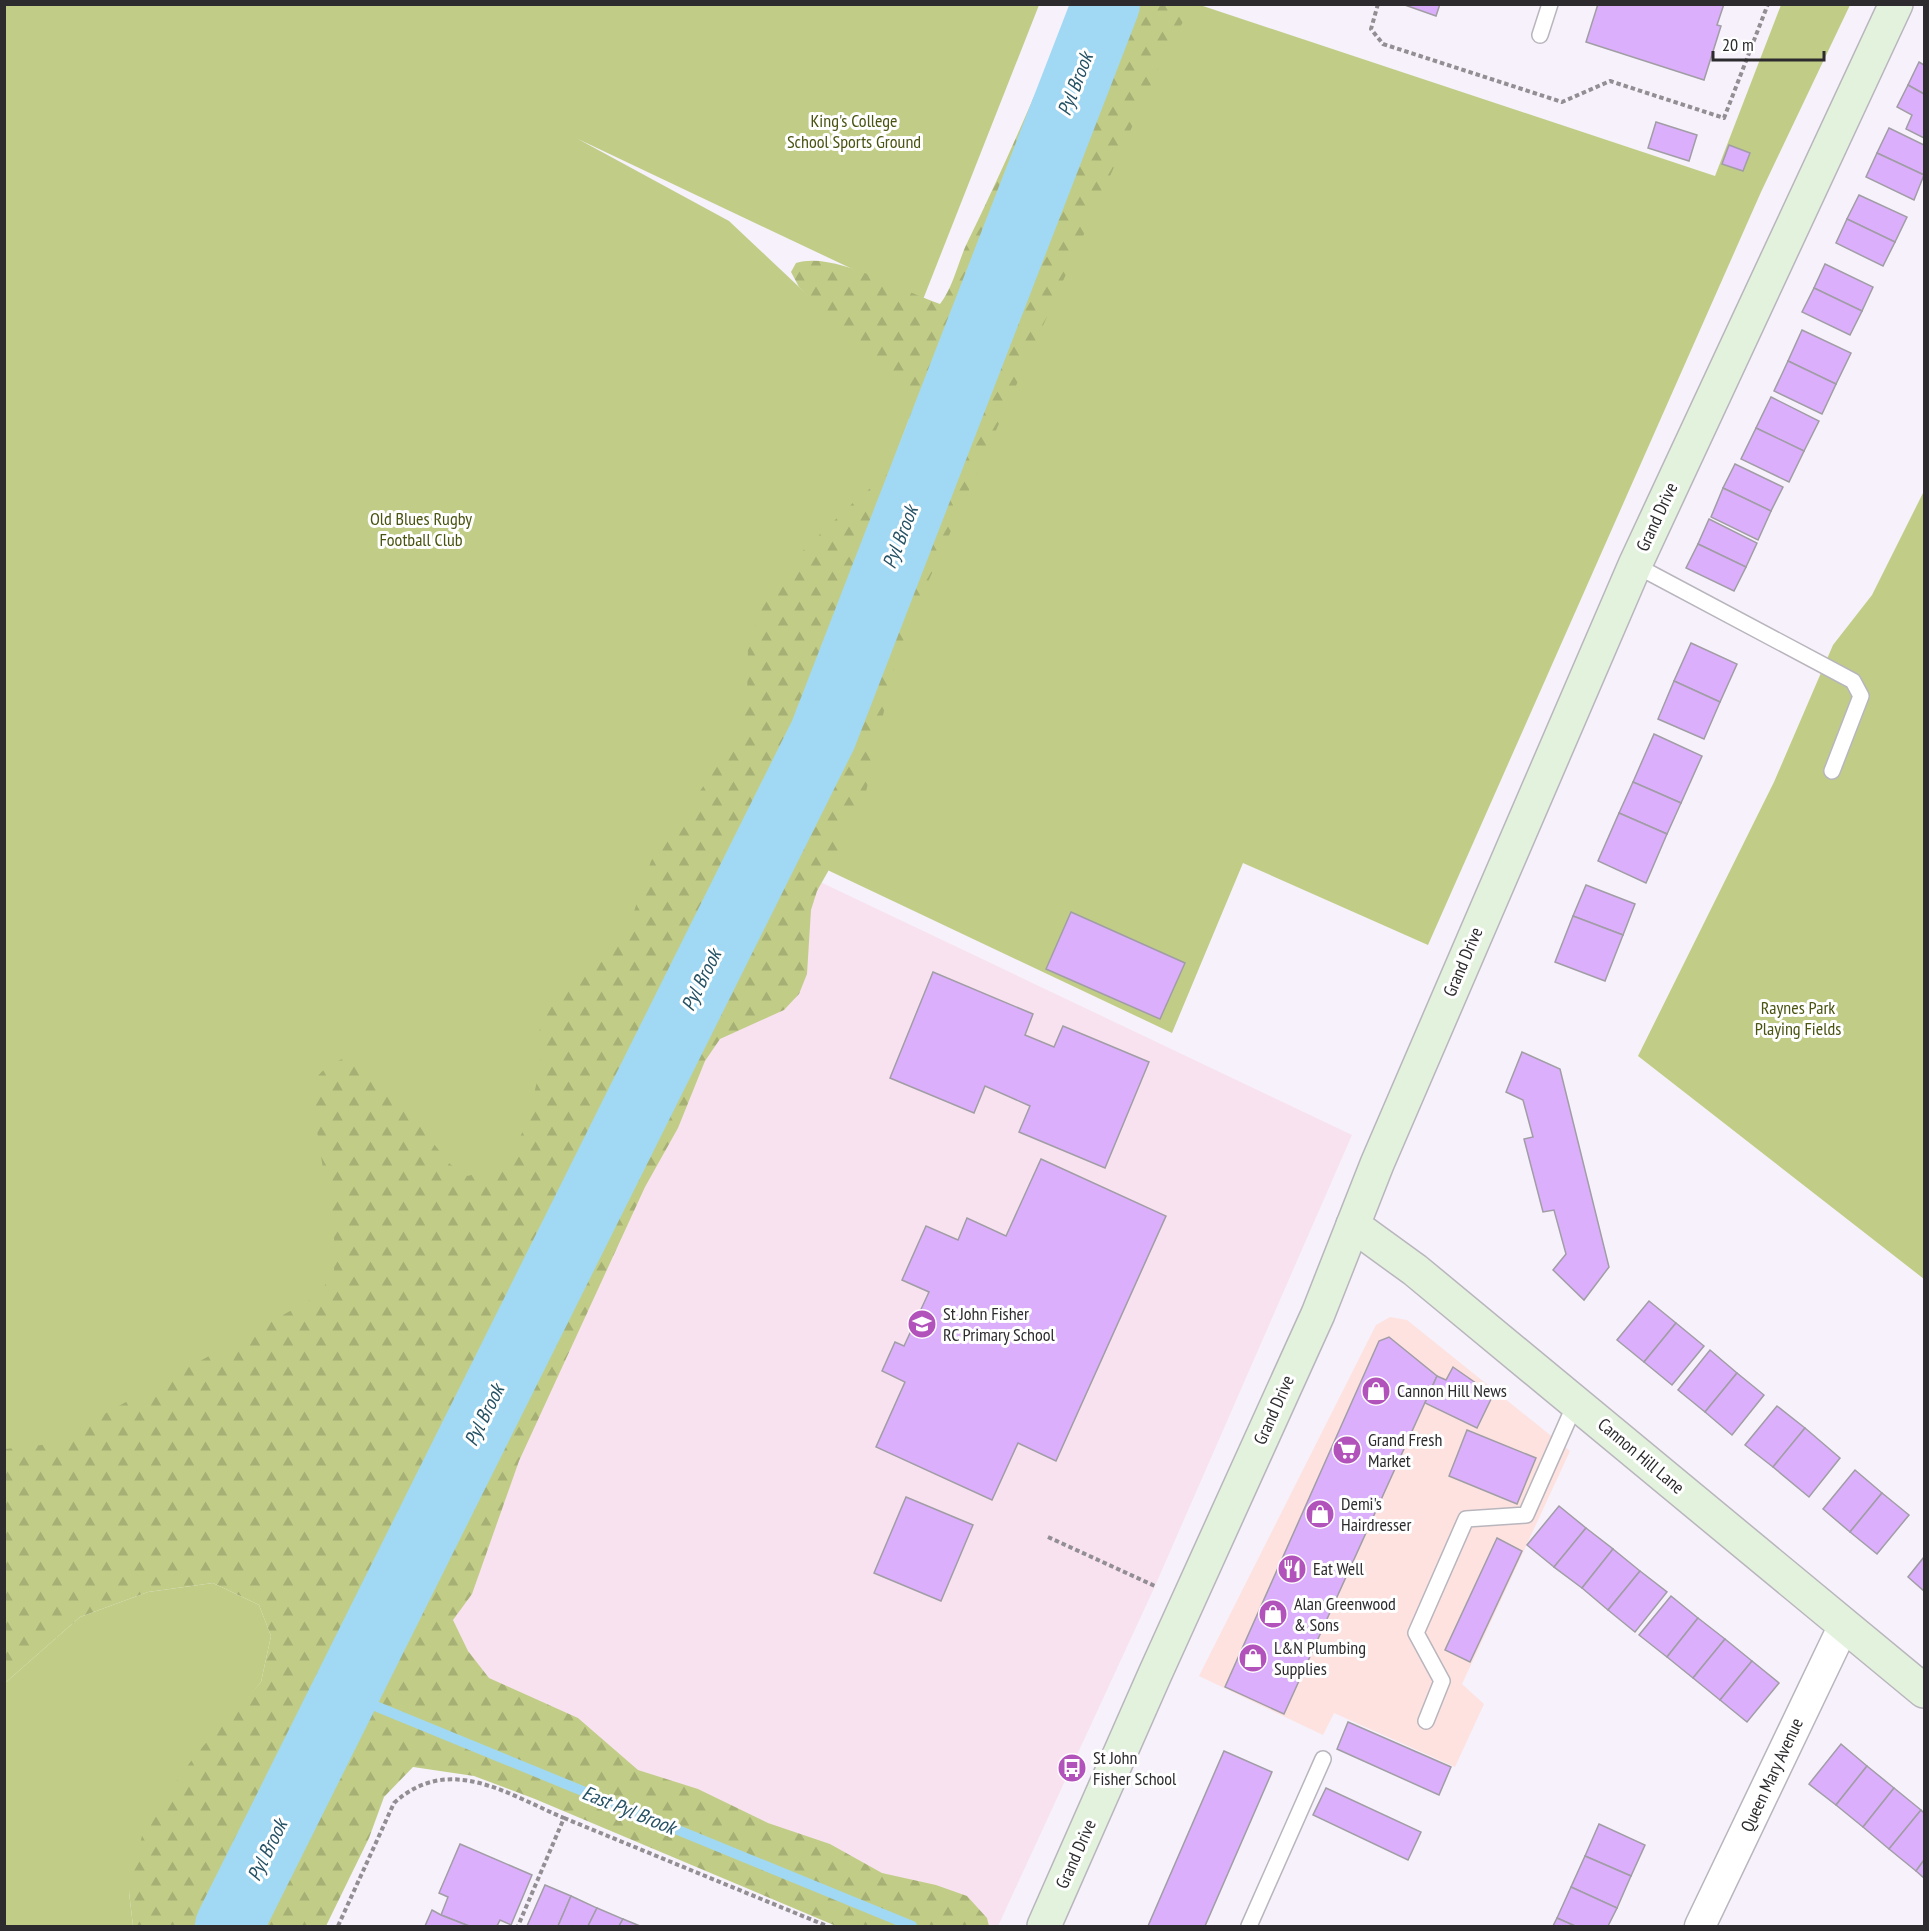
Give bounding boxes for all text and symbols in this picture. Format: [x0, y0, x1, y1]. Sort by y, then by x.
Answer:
scale bar [1713, 24, 1824, 62]
text: 20 m [1722, 33, 1754, 56]
water label: Pyl Brook [1051, 47, 1100, 119]
park label: King's College School Sports Ground [787, 109, 921, 153]
street label: Grand Drive [1631, 479, 1682, 555]
water label: Pyl Brook [876, 500, 925, 572]
park label: Old Blues Rugby Football Club [370, 507, 472, 551]
street label: Grand Drive [1438, 924, 1487, 1000]
water label: Pyl Brook [675, 943, 728, 1015]
park label: Raynes Park Playing Fields [1755, 996, 1841, 1040]
place label: St John Fisher RC Primary School [943, 1302, 1056, 1346]
school or university icon: St John Fisher RC Primary School [906, 1308, 938, 1340]
street label: Grand Drive [1248, 1372, 1299, 1448]
shop icon: Cannon Hill News [1360, 1375, 1392, 1407]
water label: Pyl Brook [458, 1378, 511, 1450]
place label: Cannon Hill News [1397, 1379, 1507, 1402]
street label: Cannon Hill Lane [1593, 1413, 1689, 1499]
place label: Grand Fresh Market [1368, 1428, 1442, 1472]
supermarket icon: Grand Fresh Market [1331, 1434, 1363, 1466]
place label: Demi's Hairdresser [1341, 1492, 1411, 1536]
shop icon: Demi's Hairdresser [1304, 1498, 1336, 1530]
restaurant icon: Eat Well [1276, 1553, 1308, 1585]
place label: Eat Well [1313, 1557, 1364, 1580]
place label: Alan Greenwood & Sons [1294, 1592, 1396, 1636]
shop icon: Alan Greenwood & Sons [1257, 1598, 1289, 1630]
place label: L&N Plumbing Supplies [1274, 1636, 1366, 1680]
shop icon: L&N Plumbing Supplies [1237, 1642, 1269, 1674]
street label: Queen Mary Avenue [1735, 1714, 1808, 1835]
place label: St John Fisher School [1093, 1746, 1177, 1790]
bus stop icon: St John Fisher School [1056, 1752, 1088, 1784]
water label: East Pyl Brook [578, 1780, 682, 1841]
water label: Pyl Brook [241, 1813, 294, 1885]
street label: Grand Drive [1050, 1816, 1101, 1892]

